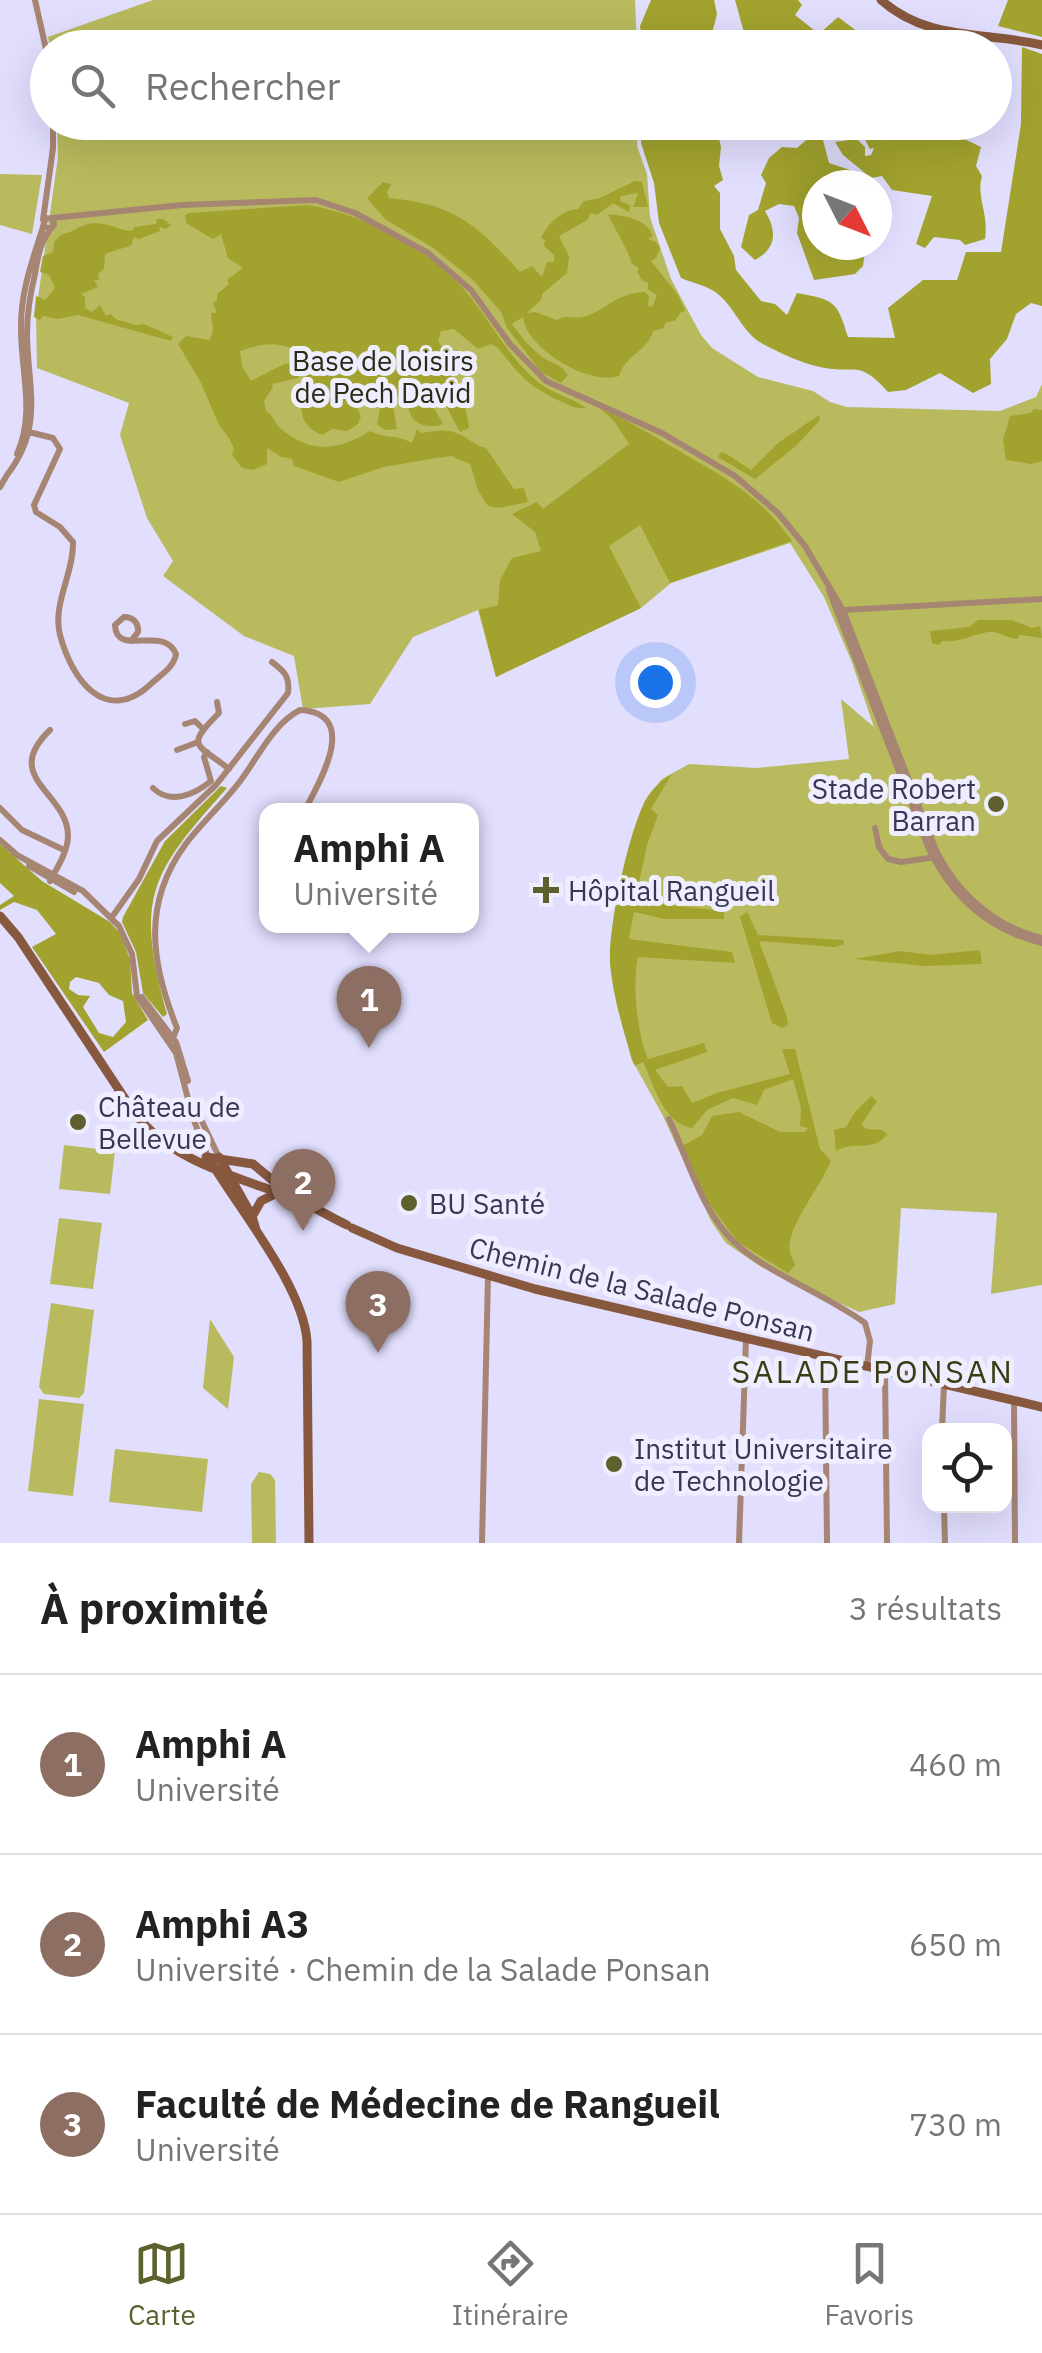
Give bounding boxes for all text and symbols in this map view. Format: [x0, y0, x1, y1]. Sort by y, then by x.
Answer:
search box [30, 30, 1012, 140]
icon: search [65, 58, 120, 113]
text: Rechercher [145, 61, 340, 110]
north arrow [802, 170, 892, 260]
park label: Base de loisirs de Pech David [292, 342, 474, 411]
your location [630, 657, 681, 708]
place label: Stade Robert Barran [812, 770, 976, 839]
marker: Stade Robert Barran [985, 793, 1007, 815]
popup [259, 803, 479, 933]
text: Amphi A [293, 823, 445, 872]
text: Université [293, 872, 438, 914]
place label: Hôpital Rangueil [568, 872, 775, 909]
marker: Hôpital Rangueil [533, 877, 559, 903]
pin: 1 [336, 966, 402, 1048]
place label: Château de Bellevue [98, 1088, 240, 1157]
marker: Château de Bellevue [67, 1111, 89, 1133]
pin: 2 [270, 1148, 336, 1231]
place label: BU Santé [429, 1185, 545, 1222]
marker: BU Santé [398, 1192, 420, 1214]
street label: Chemin de la Salade Ponsan [466, 1228, 818, 1350]
pin: 3 [346, 1270, 410, 1353]
district label: SALADE PONSAN [732, 1350, 1014, 1392]
map controls [922, 1423, 1012, 1513]
button: locate [922, 1423, 1012, 1513]
place label: Institut Universitaire de Technologie [634, 1430, 893, 1499]
marker: Institut Universitaire de Technologie [603, 1453, 625, 1475]
text: À proximité [40, 1581, 269, 1636]
text: 3 résultats [849, 1587, 1002, 1629]
text: Amphi A [135, 1719, 287, 1768]
text: 1 [63, 1743, 82, 1785]
text: 460 m [909, 1743, 1002, 1785]
text: Université [135, 1768, 280, 1810]
text: Amphi A3 [135, 1899, 309, 1948]
text: 2 [63, 1923, 82, 1965]
text: 650 m [909, 1923, 1002, 1965]
text: Université · Chemin de la Salade Ponsan [135, 1948, 711, 1990]
text: Faculté de Médecine de Rangueil [135, 2079, 720, 2128]
text: 3 [63, 2103, 82, 2145]
text: 730 m [909, 2103, 1002, 2145]
text: Université [135, 2128, 280, 2170]
tab: Carte [128, 2236, 196, 2333]
tab: Itinéraire [452, 2236, 569, 2333]
tab: Favoris [825, 2236, 914, 2333]

